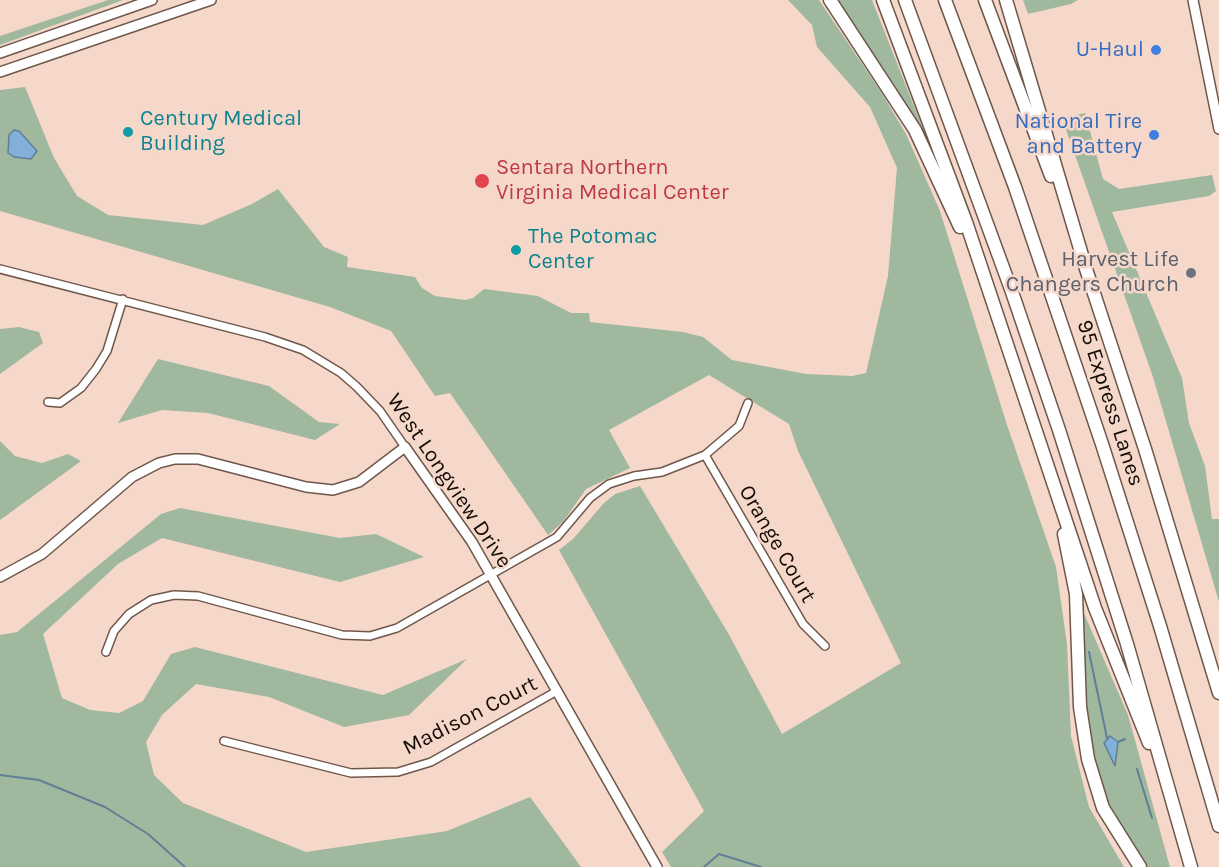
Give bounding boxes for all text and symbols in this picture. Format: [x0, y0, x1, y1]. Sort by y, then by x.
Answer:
place label: U-Haul [1076, 37, 1144, 63]
marker: U-Haul [1149, 43, 1163, 57]
place label: Century Medical Building [140, 106, 302, 158]
place label: National Tire and Battery [1014, 109, 1142, 160]
marker: Century Medical Building [121, 125, 135, 139]
marker: National Tire and Battery [1147, 128, 1161, 142]
place label: Sentara Northern Virginia Medical Center [496, 155, 729, 206]
marker: Sentara Northern Virginia Medical Center [473, 172, 491, 190]
place label: The Potomac Center [528, 224, 657, 276]
marker: The Potomac Center [509, 243, 523, 257]
place label: Harvest Life Changers Church [1006, 247, 1179, 298]
marker: Harvest Life Changers Church [1184, 266, 1198, 280]
street label: 95 Express Lanes [1071, 317, 1149, 489]
street label: West Longview Drive [381, 389, 517, 573]
street label: Orange Court [733, 480, 821, 608]
street label: Madison Court [398, 671, 542, 761]

